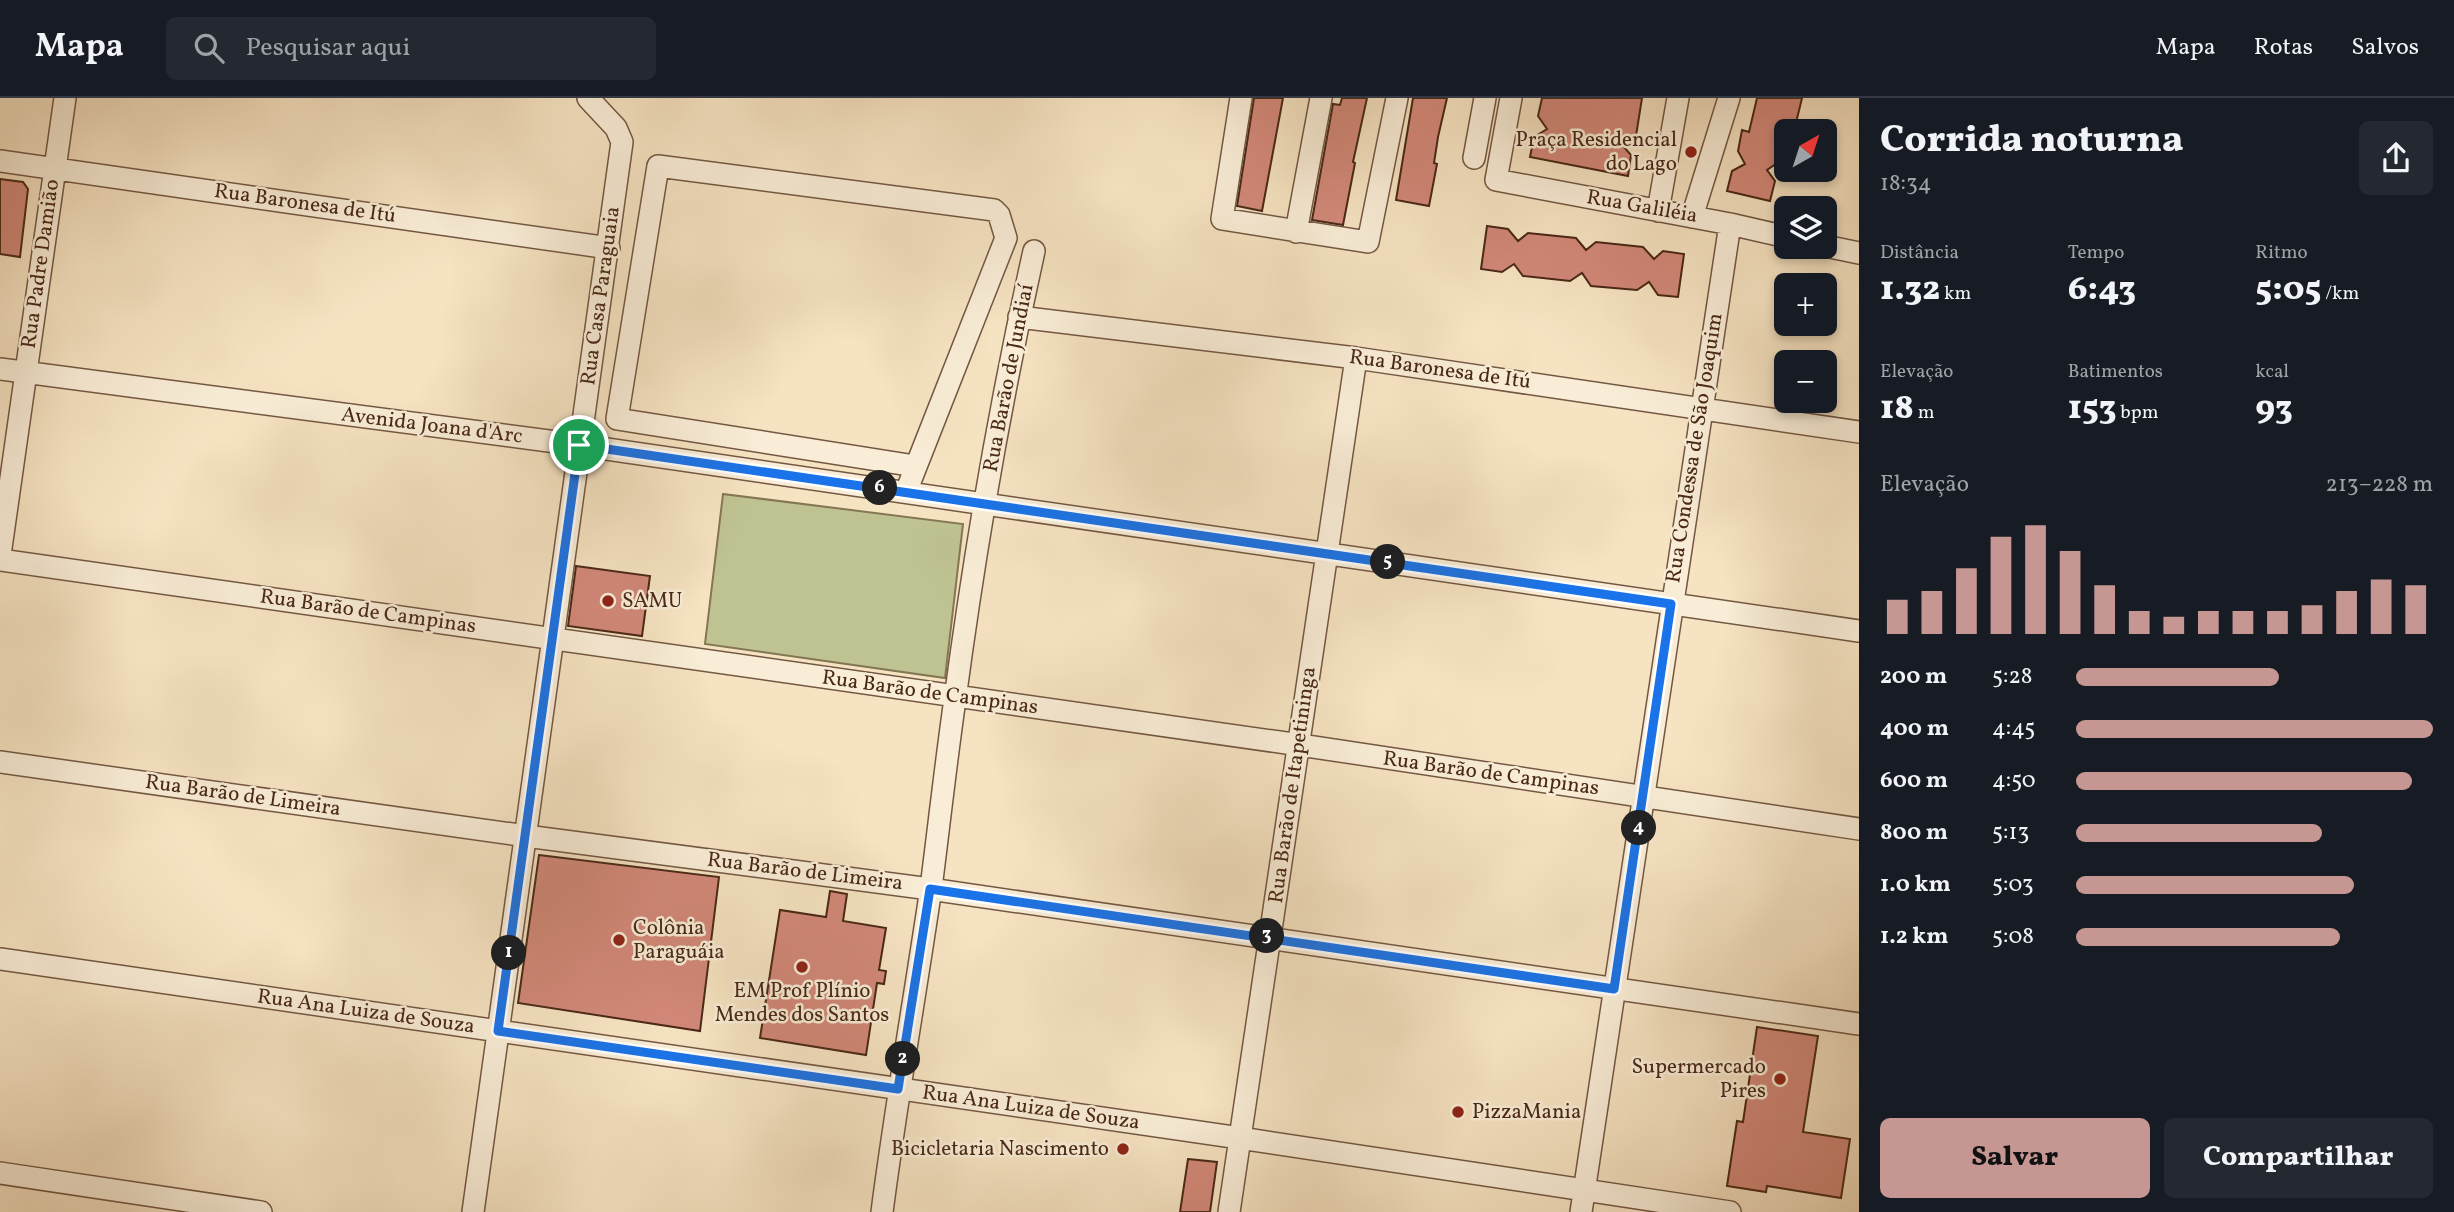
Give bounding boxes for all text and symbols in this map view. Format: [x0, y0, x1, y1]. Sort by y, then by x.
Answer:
search box [166, 17, 656, 80]
text: Mapa [35, 25, 124, 71]
icon: search [190, 29, 228, 67]
text: Pesquisar aqui [246, 30, 410, 66]
text: Mapa [2156, 31, 2216, 65]
text: Rotas [2254, 31, 2313, 65]
text: Salvos [2351, 31, 2419, 65]
text: Corrida noturna [1880, 115, 2183, 168]
north arrow [1774, 119, 1838, 182]
map controls [1774, 119, 1837, 413]
button: share [2359, 121, 2433, 195]
place label: Praça Residencial do Lago [1516, 126, 1677, 179]
marker: Praça Residencial do Lago [1683, 144, 1699, 160]
text: 18:34 [1880, 168, 1932, 200]
street label: Rua Padre Damião [15, 177, 67, 351]
street label: Rua Baronesa de Itú [212, 177, 398, 231]
street label: Rua Galiléia [1584, 183, 1700, 231]
button: layers [1774, 196, 1837, 259]
street label: Rua Casa Paraguaia [574, 205, 628, 387]
text: Distância [1880, 240, 1959, 266]
text: Tempo [2068, 240, 2124, 266]
text: Ritmo [2255, 240, 2308, 266]
text: 1.32 [1880, 266, 1940, 314]
text: 6:43 [2068, 266, 2136, 314]
text: 5:05 [2255, 266, 2321, 314]
button: + [1774, 273, 1837, 336]
street label: Rua Barão de Jundiaí [977, 281, 1042, 475]
text: km [1940, 281, 1971, 307]
text: /km [2321, 281, 2359, 307]
street label: Rua Condessa de São Joaquim [1659, 311, 1731, 585]
street label: Rua Baronesa de Itú [1347, 343, 1533, 397]
button: − [1774, 350, 1837, 413]
text: Elevação [1880, 359, 1953, 385]
text: Batimentos [2068, 359, 2163, 385]
text: kcal [2255, 359, 2289, 385]
text: 18 [1880, 385, 1914, 433]
text: 153 [2068, 385, 2117, 433]
text: 93 [2255, 385, 2293, 433]
street label: Avenida Joana d'Arc [340, 400, 524, 452]
text: m [1914, 400, 1935, 426]
text: bpm [2117, 400, 2158, 426]
pin [549, 415, 609, 475]
icon: arrive [560, 426, 598, 464]
text: Elevação [1880, 469, 1969, 501]
text: 213–228 m [2326, 469, 2433, 501]
pin: 6 [862, 470, 898, 506]
text: 6 [874, 474, 885, 500]
pin: 5 [1370, 545, 1406, 580]
text: 5 [1383, 548, 1392, 574]
street label: Rua Barão de Campinas [258, 582, 478, 642]
place label: SAMU [622, 587, 682, 616]
marker: SAMU [600, 593, 616, 609]
text: 200 m [1880, 661, 1947, 693]
text: 5:28 [1992, 661, 2033, 693]
street label: Rua Barão de Campinas [820, 663, 1040, 723]
street label: Rua Barão de Itapetininga [1262, 665, 1324, 905]
text: 400 m [1880, 713, 1949, 745]
text: 4:45 [1992, 713, 2035, 745]
street label: Rua Barão de Campinas [1381, 744, 1601, 804]
text: 600 m [1880, 765, 1948, 797]
text: 4:50 [1992, 765, 2036, 797]
street label: Rua Barão de Limeira [143, 768, 343, 824]
pin: 4 [1622, 810, 1656, 846]
text: 4 [1633, 814, 1644, 840]
text: 800 m [1880, 817, 1948, 849]
text: 5:13 [1992, 817, 2029, 849]
street label: Rua Barão de Limeira [705, 846, 905, 898]
text: 1.0 km [1880, 869, 1951, 901]
text: 5:03 [1992, 869, 2034, 901]
place label: Colônia Paraguáia [633, 914, 725, 967]
pin: 3 [1250, 918, 1284, 954]
text: 1.2 km [1880, 921, 1949, 953]
text: 5:08 [1992, 921, 2034, 953]
text: 3 [1262, 922, 1271, 948]
marker: Colônia Paraguáia [611, 932, 627, 948]
pin: 1 [491, 936, 526, 970]
text: 1 [505, 939, 512, 965]
marker: EM Prof Plínio Mendes dos Santos [794, 959, 810, 975]
place label: EM Prof Plínio Mendes dos Santos [715, 977, 889, 1030]
street label: Rua Ana Luiza de Souza [255, 982, 477, 1042]
pin: 2 [886, 1042, 920, 1076]
text: 2 [898, 1045, 907, 1071]
place label: Supermercado Pires [1632, 1053, 1766, 1106]
marker: Supermercado Pires [1772, 1071, 1788, 1087]
street label: Rua Ana Luiza de Souza [920, 1078, 1142, 1138]
place label: PizzaMania [1472, 1098, 1581, 1127]
marker: PizzaMania [1450, 1104, 1466, 1120]
button: Salvar [1880, 1118, 2150, 1198]
button: Compartilhar [2164, 1118, 2433, 1198]
place label: Bicicletaria Nascimento [891, 1135, 1109, 1164]
marker: Bicicletaria Nascimento [1115, 1141, 1131, 1157]

